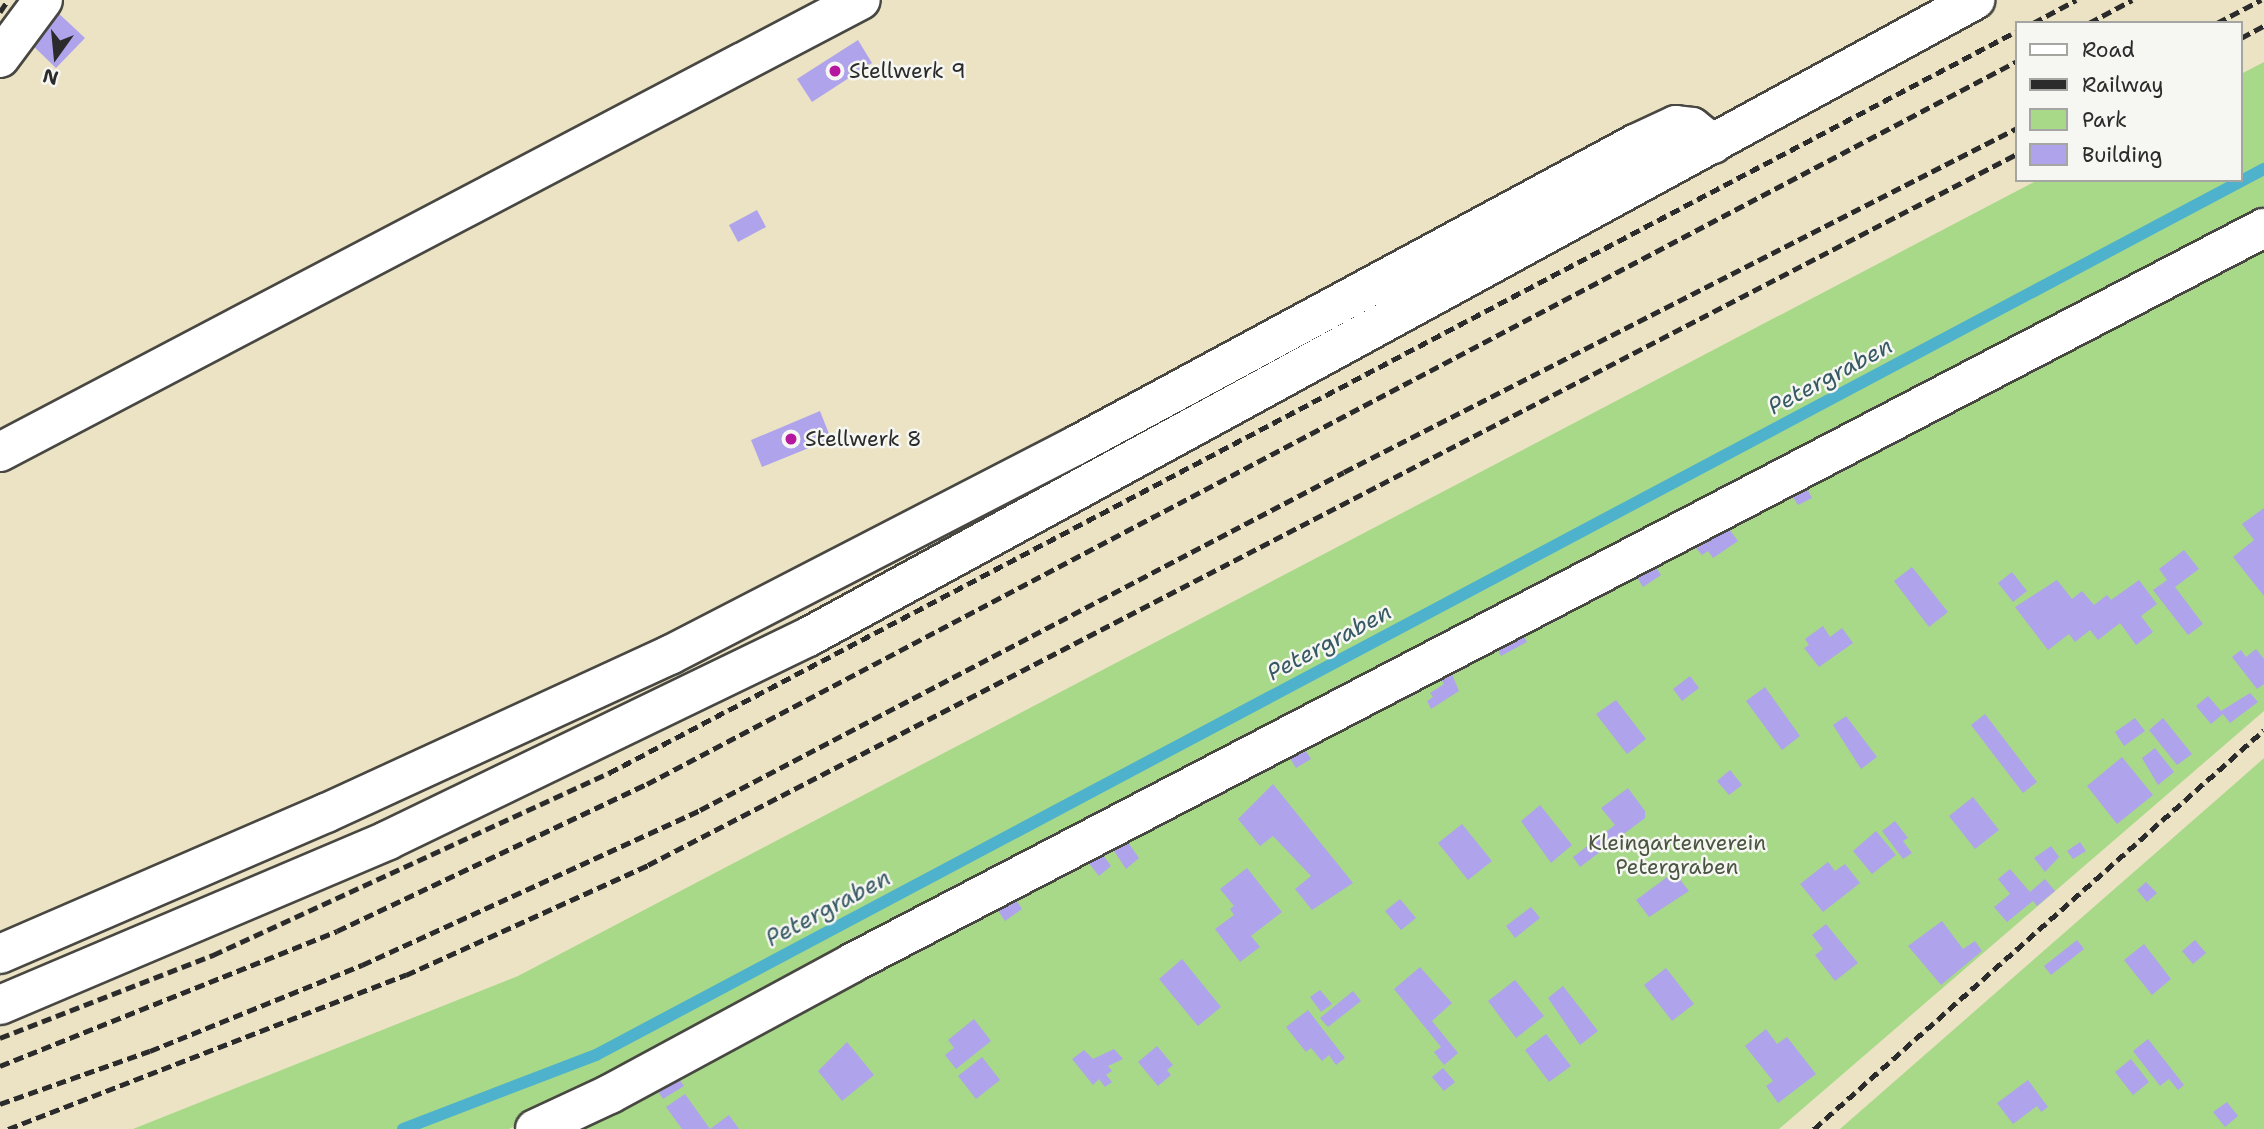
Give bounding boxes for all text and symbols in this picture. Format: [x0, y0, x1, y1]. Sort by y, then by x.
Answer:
north arrow [21, 21, 91, 91]
legend [2016, 21, 2243, 182]
text: Road [2082, 36, 2135, 64]
place label: Stellwerk 9 [849, 58, 966, 84]
text: N [40, 63, 61, 91]
marker: Stellwerk 9 [827, 63, 843, 79]
text: Railway [2082, 71, 2164, 99]
text: Park [2082, 106, 2127, 134]
text: Building [2082, 141, 2162, 169]
water label: Petergraben [1763, 332, 1897, 420]
place label: Stellwerk 8 [805, 426, 922, 452]
marker: Stellwerk 8 [783, 431, 799, 447]
water label: Petergraben [1262, 598, 1396, 686]
park label: Kleingartenverein Petergraben [1588, 830, 1766, 880]
water label: Petergraben [761, 864, 895, 952]

